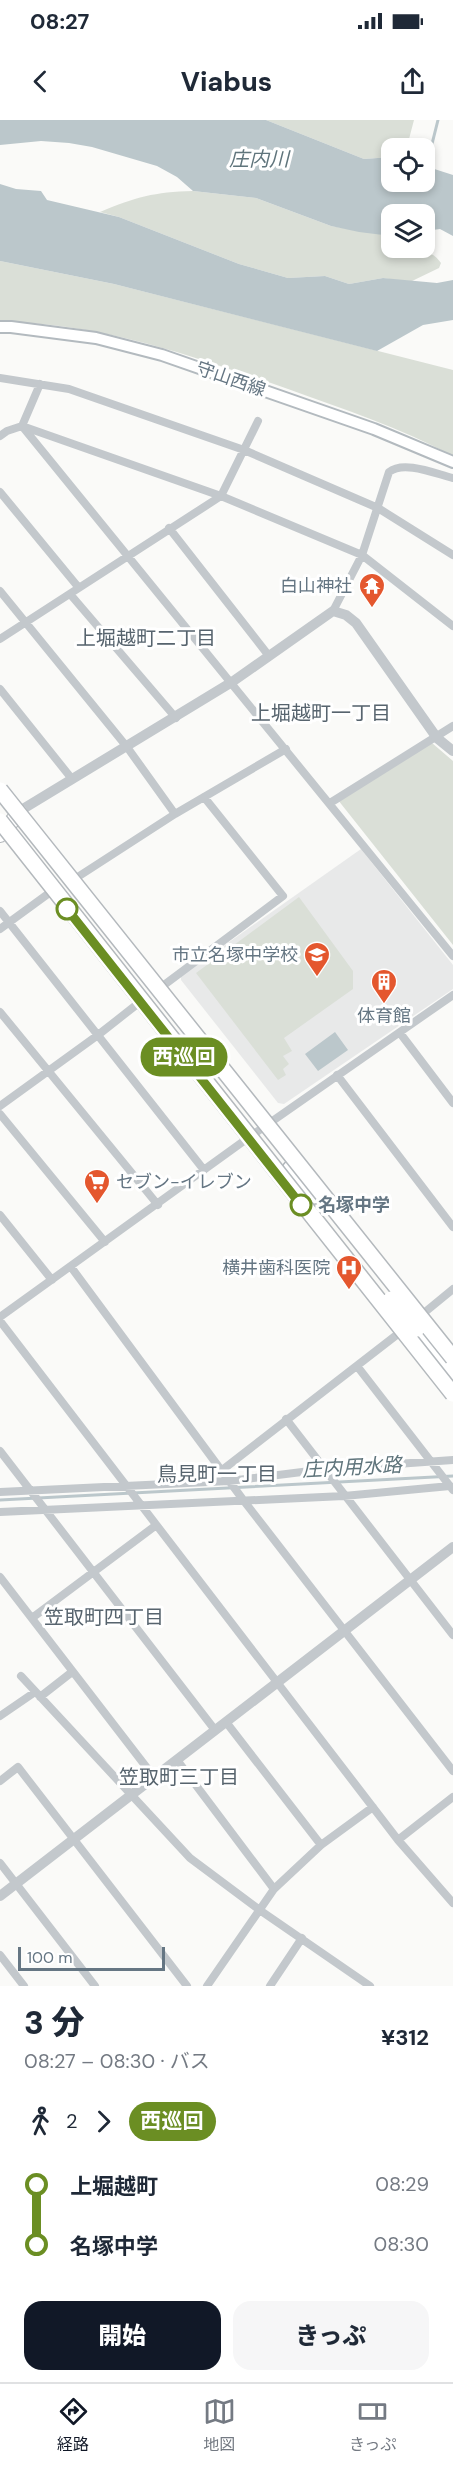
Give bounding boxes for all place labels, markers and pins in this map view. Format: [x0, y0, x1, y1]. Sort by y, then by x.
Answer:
temple icon: 白山神社 [357, 571, 387, 609]
place label: 白山神社 [280, 574, 352, 598]
unlabelled marker [56, 898, 78, 920]
school or university icon: 市立名塚中学校 [302, 940, 332, 978]
place label: 市立名塚中学校 [172, 943, 298, 967]
building icon: 体育館 [369, 967, 399, 1005]
place label: 体育館 [357, 1004, 411, 1028]
supermarket icon: セブン-イレブン [82, 1167, 112, 1205]
place label: セブン-イレブン [116, 1170, 252, 1194]
place label: 名塚中学 [318, 1193, 390, 1217]
marker: 名塚中学 [290, 1194, 312, 1216]
hospital icon: 横井歯科医院 [334, 1253, 364, 1291]
place label: 横井歯科医院 [222, 1256, 330, 1280]

